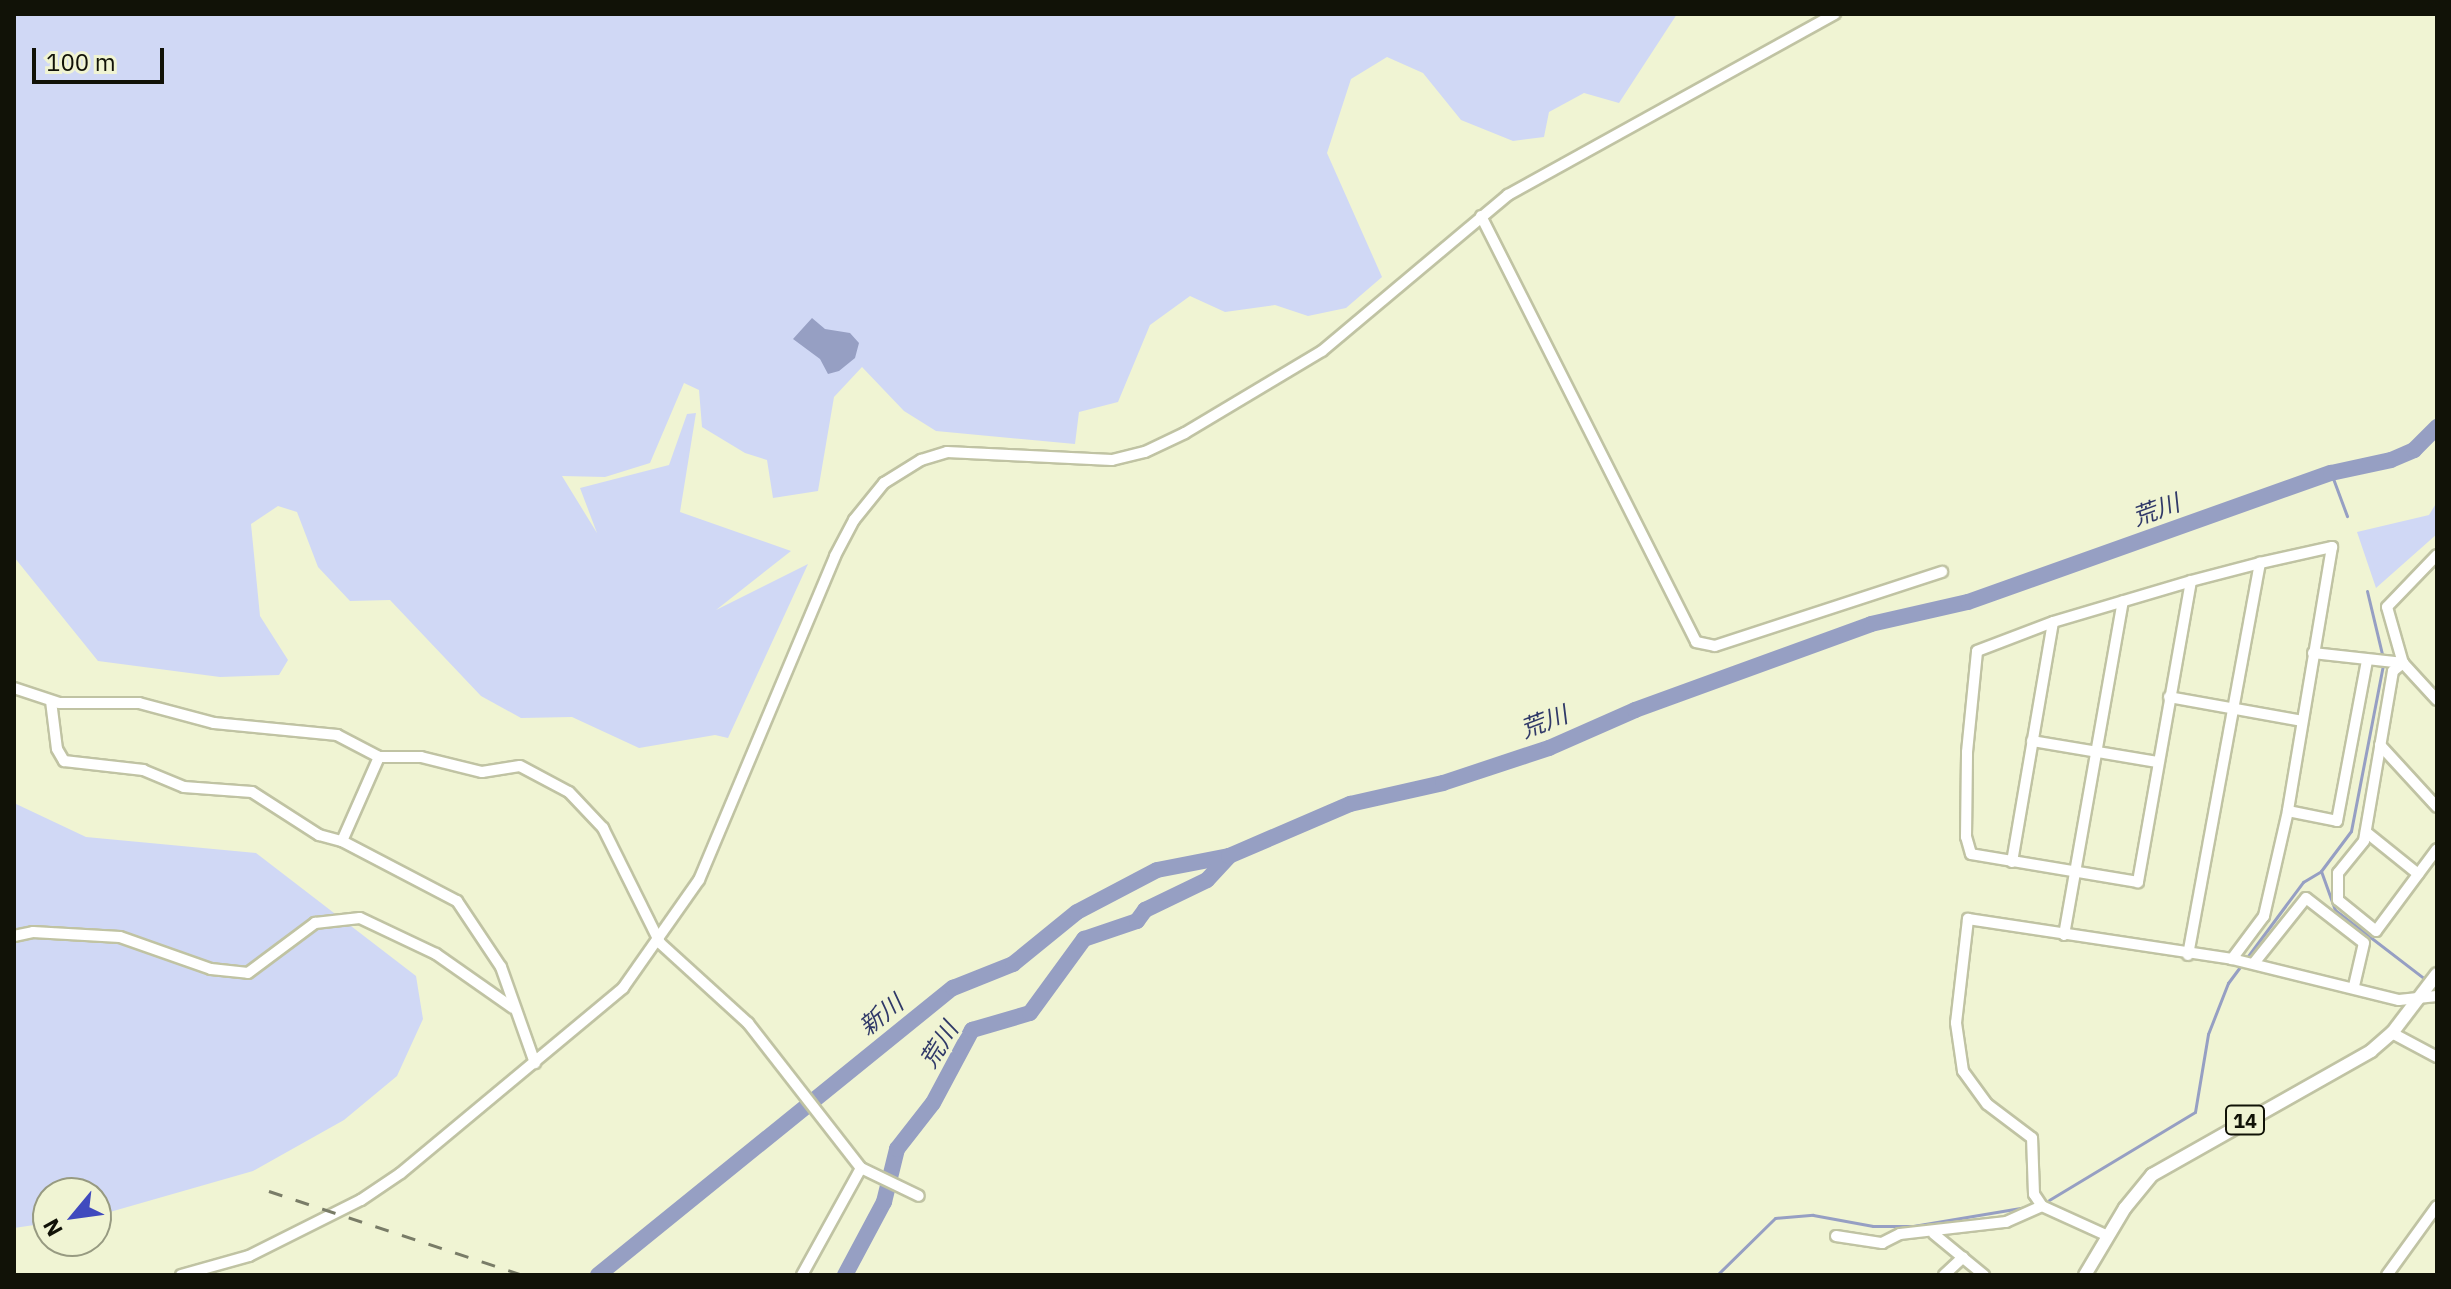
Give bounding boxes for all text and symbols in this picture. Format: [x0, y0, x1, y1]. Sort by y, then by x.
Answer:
scale bar [36, 32, 168, 82]
text: 100 m [46, 46, 116, 78]
water label: 荒川 [2129, 488, 2183, 532]
water label: 荒川 [1516, 700, 1572, 744]
water label: 新川 [853, 989, 909, 1041]
water label: 荒川 [914, 1017, 964, 1073]
road number: 14 [2225, 1104, 2265, 1136]
north arrow [32, 1177, 112, 1257]
text: N [36, 1214, 69, 1242]

